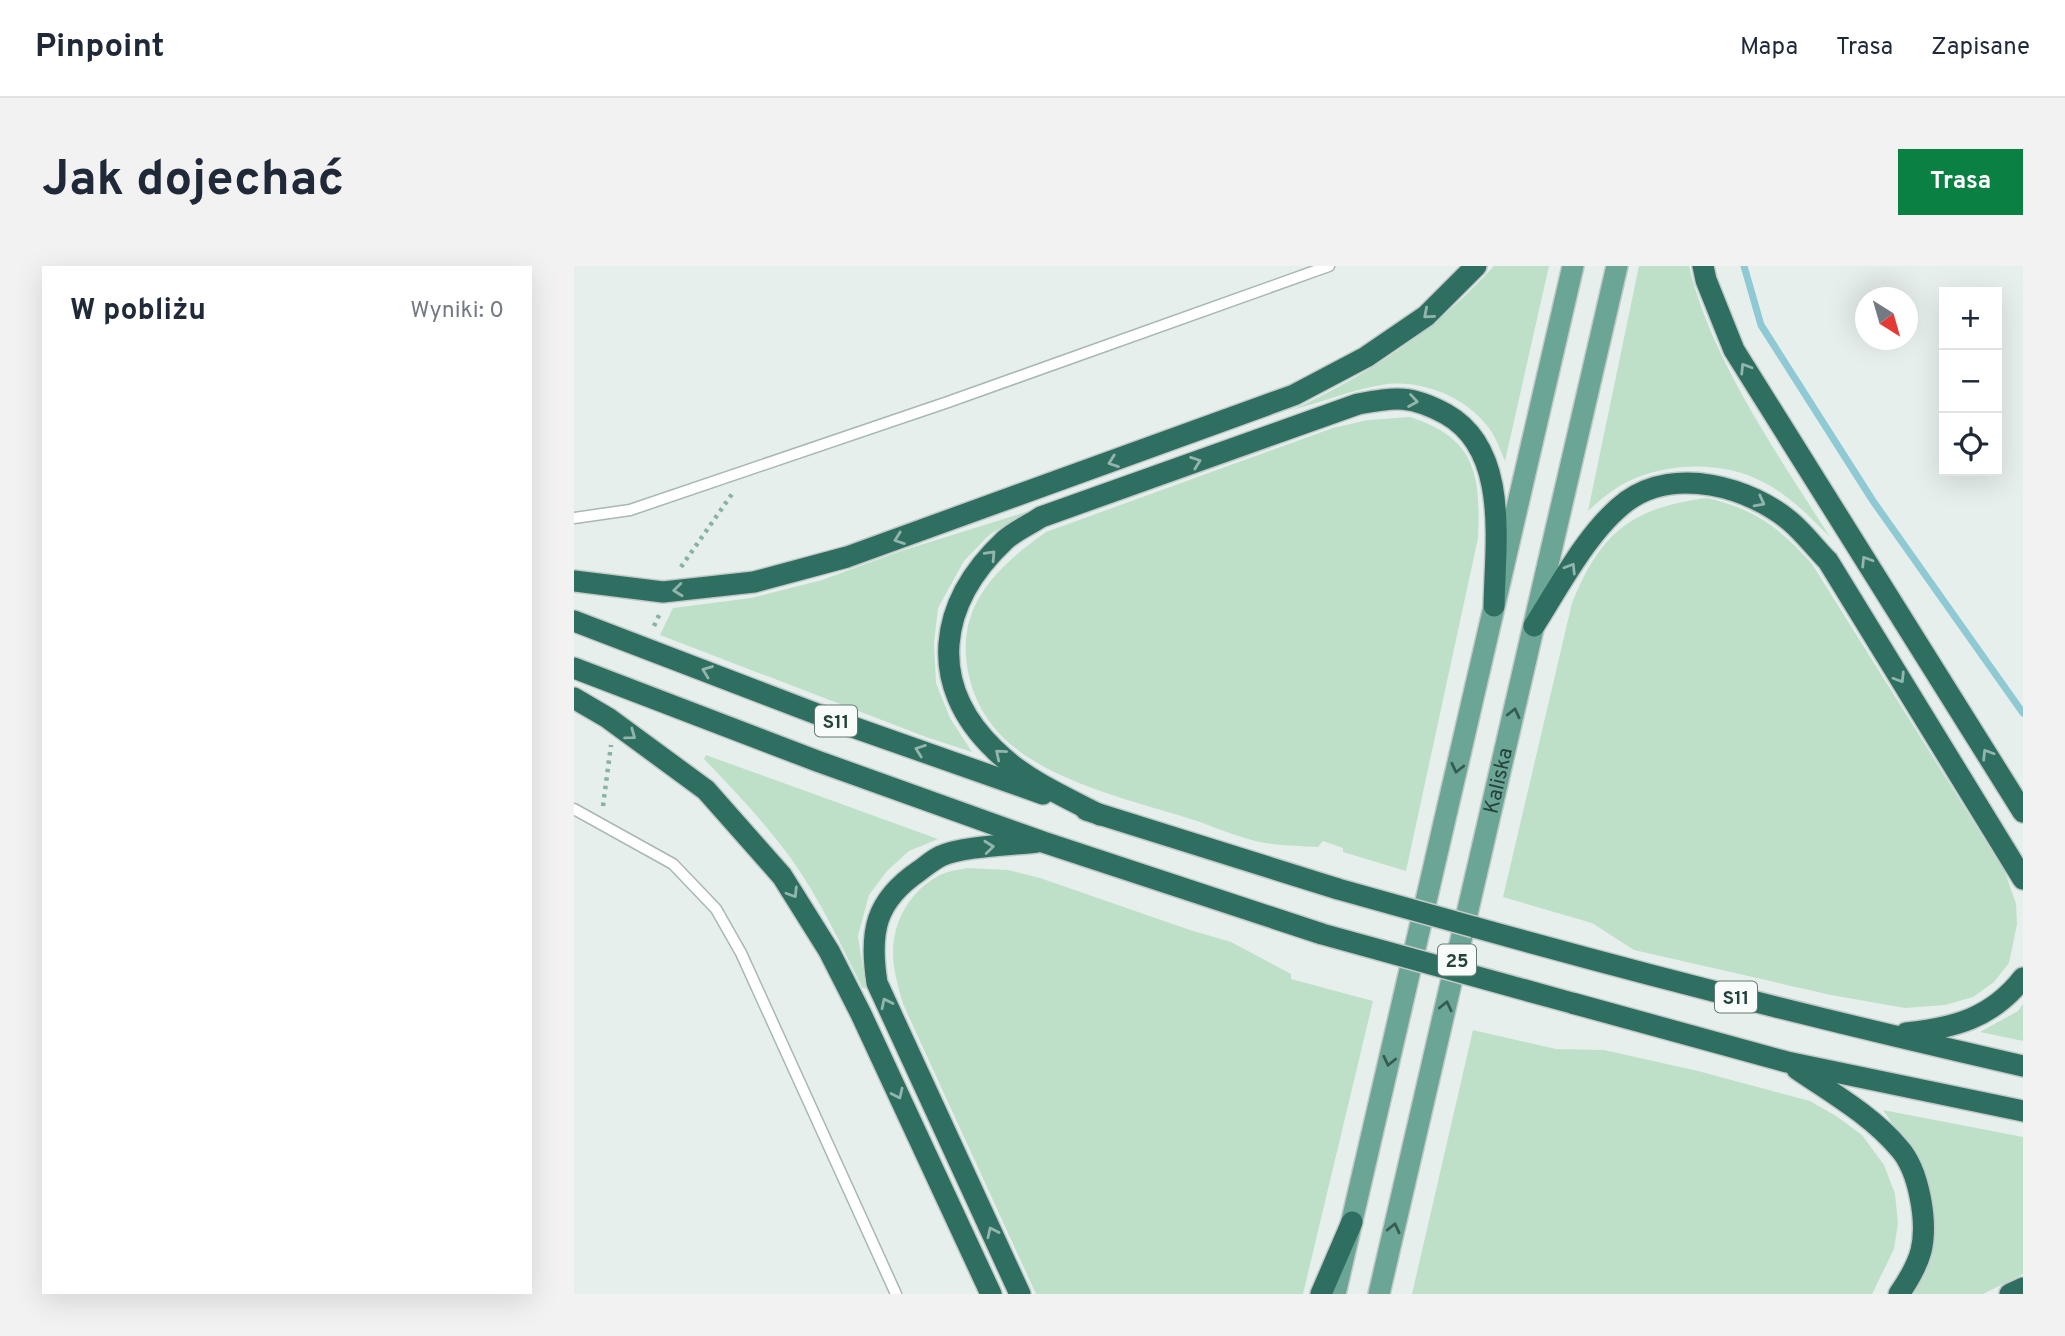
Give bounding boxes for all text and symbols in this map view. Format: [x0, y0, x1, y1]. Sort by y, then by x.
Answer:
text: Pinpoint [35, 27, 164, 69]
text: Mapa [1740, 33, 1798, 63]
text: Trasa [1836, 33, 1893, 63]
text: Zapisane [1931, 33, 2030, 63]
button: Trasa [1898, 149, 2023, 215]
text: Jak dojechać [42, 151, 344, 213]
north arrow [1855, 287, 1918, 350]
map controls [1939, 287, 2002, 476]
button: + [1939, 287, 2002, 350]
text: W pobliżu [70, 293, 206, 330]
text: Wyniki: 0 [410, 297, 504, 326]
one-way arrow [1423, 306, 1436, 318]
button: − [1939, 350, 2002, 413]
one-way arrow [1741, 363, 1754, 376]
one-way arrow [1407, 393, 1419, 408]
button: locate [1939, 413, 2002, 476]
one-way arrow [1107, 454, 1120, 468]
one-way arrow [1189, 456, 1202, 470]
one-way arrow [1753, 494, 1765, 508]
one-way arrow [893, 531, 905, 545]
one-way arrow [983, 550, 996, 563]
one-way arrow [1861, 556, 1874, 569]
one-way arrow [1563, 563, 1576, 576]
one-way arrow [672, 583, 684, 598]
one-way arrow [701, 666, 713, 680]
one-way arrow [1892, 670, 1905, 683]
road number: S11 [815, 706, 857, 736]
one-way arrow [1506, 707, 1520, 719]
one-way arrow [623, 727, 636, 740]
one-way arrow [914, 745, 926, 759]
street label: Kaliska [1479, 745, 1520, 817]
one-way arrow [1982, 749, 1995, 762]
one-way arrow [995, 750, 1008, 762]
one-way arrow [1451, 762, 1465, 774]
one-way arrow [984, 840, 995, 855]
one-way arrow [784, 885, 797, 898]
road number: 25 [1438, 944, 1476, 975]
road number: S11 [1715, 982, 1757, 1012]
one-way arrow [881, 998, 895, 1010]
one-way arrow [1438, 1000, 1452, 1012]
one-way arrow [1383, 1055, 1397, 1067]
one-way arrow [890, 1087, 904, 1099]
one-way arrow [1386, 1222, 1401, 1234]
one-way arrow [986, 1227, 1000, 1239]

